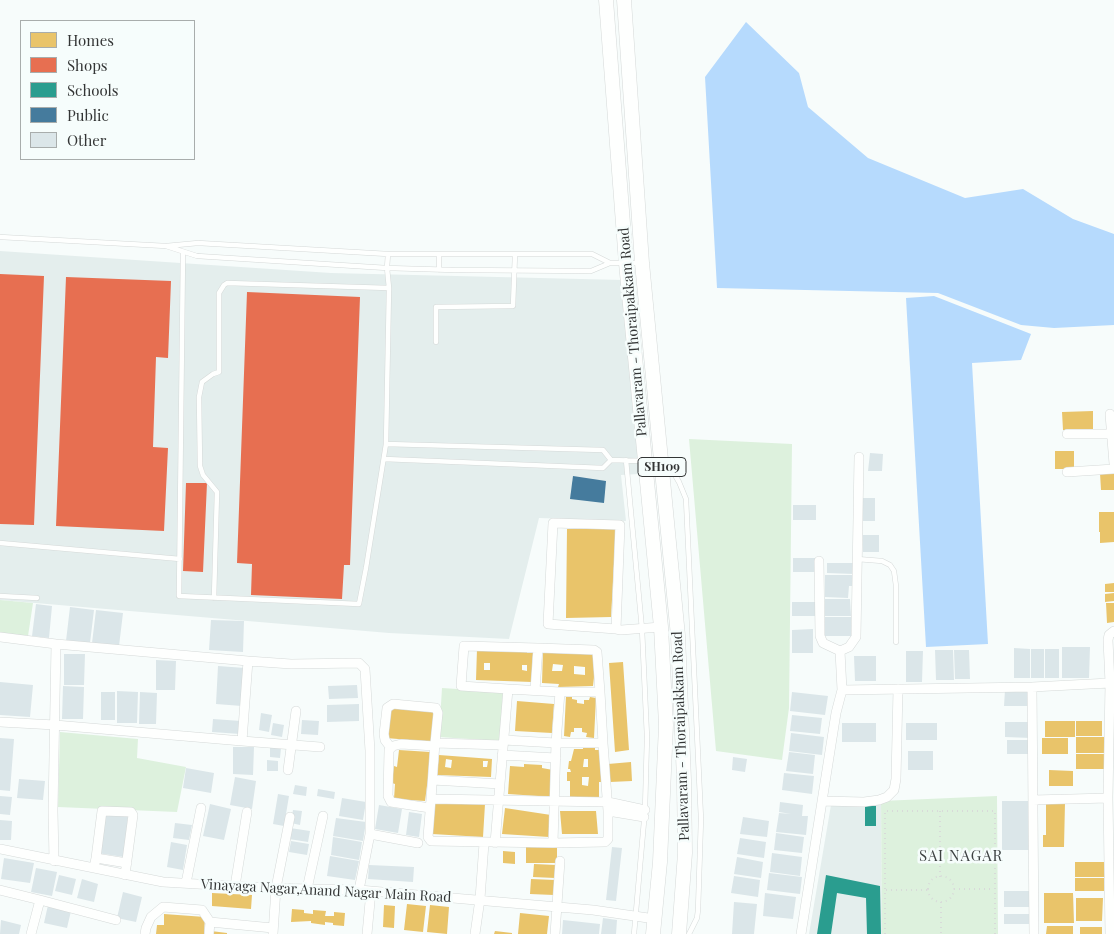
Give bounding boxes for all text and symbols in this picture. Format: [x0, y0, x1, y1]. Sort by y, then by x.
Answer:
legend [20, 20, 195, 160]
text: Homes [67, 30, 114, 50]
text: Shops [67, 55, 108, 75]
text: Schools [67, 80, 119, 100]
text: Public [67, 105, 109, 125]
text: Other [67, 130, 107, 150]
street label: Pallavaram - Thoraipakkam Road [615, 227, 651, 437]
road number: SH109 [638, 458, 686, 477]
street label: Pallavaram - Thoraipakkam Road [669, 631, 693, 841]
district label: SAI NAGAR [918, 847, 1004, 865]
street label: Vinayaga Nagar,Anand Nagar Main Road [200, 876, 452, 906]

